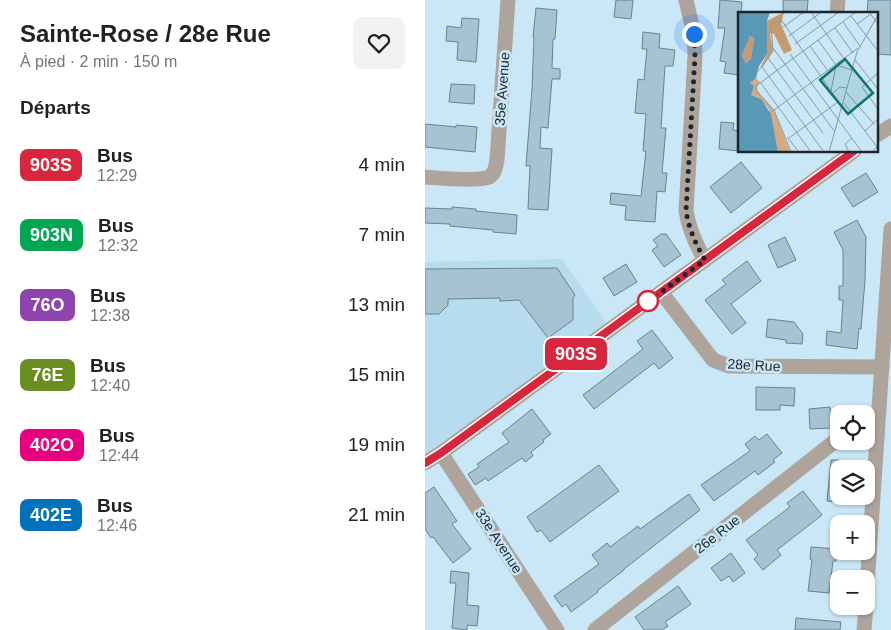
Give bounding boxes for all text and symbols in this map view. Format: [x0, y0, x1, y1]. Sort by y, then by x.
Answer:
inset map [738, 12, 878, 152]
button: heart [353, 17, 405, 69]
text: Sainte-Rose / 28e Rue [20, 20, 271, 47]
your location [682, 22, 707, 47]
street label: 35e Avenue [491, 51, 513, 126]
text: À pied · 2 min · 150 m [20, 53, 177, 70]
text: Départs [20, 97, 91, 118]
text: Bus [97, 145, 133, 166]
text: 4 min [359, 154, 405, 175]
text: 903S [30, 155, 72, 175]
text: 12:29 [97, 167, 137, 184]
text: Bus [98, 215, 134, 236]
text: 7 min [359, 224, 405, 245]
text: 903N [30, 225, 73, 245]
text: 12:32 [98, 237, 138, 254]
text: Bus [90, 285, 126, 306]
unlabelled marker [637, 290, 659, 312]
text: 13 min [348, 294, 405, 315]
text: 76O [30, 295, 65, 315]
text: 12:38 [90, 307, 130, 324]
line badge: 903S [541, 338, 611, 370]
text: 903S [555, 344, 597, 364]
text: Bus [90, 355, 126, 376]
street label: 28e Rue [727, 356, 781, 374]
text: 15 min [348, 364, 405, 385]
text: 76E [31, 365, 64, 385]
text: 12:40 [90, 377, 130, 394]
map controls [830, 405, 875, 615]
button: locate [830, 405, 875, 450]
text: Bus [99, 425, 135, 446]
text: 19 min [348, 434, 405, 455]
text: 402O [30, 435, 74, 455]
text: 12:44 [99, 447, 139, 464]
button: layers [830, 460, 875, 505]
text: Bus [97, 495, 133, 516]
text: 21 min [348, 504, 405, 525]
text: 402E [30, 505, 72, 525]
street label: 33e Avenue [472, 506, 526, 576]
street label: 26e Rue [691, 511, 743, 557]
button: + [830, 515, 875, 560]
text: 12:46 [97, 517, 137, 534]
button: − [830, 570, 875, 615]

